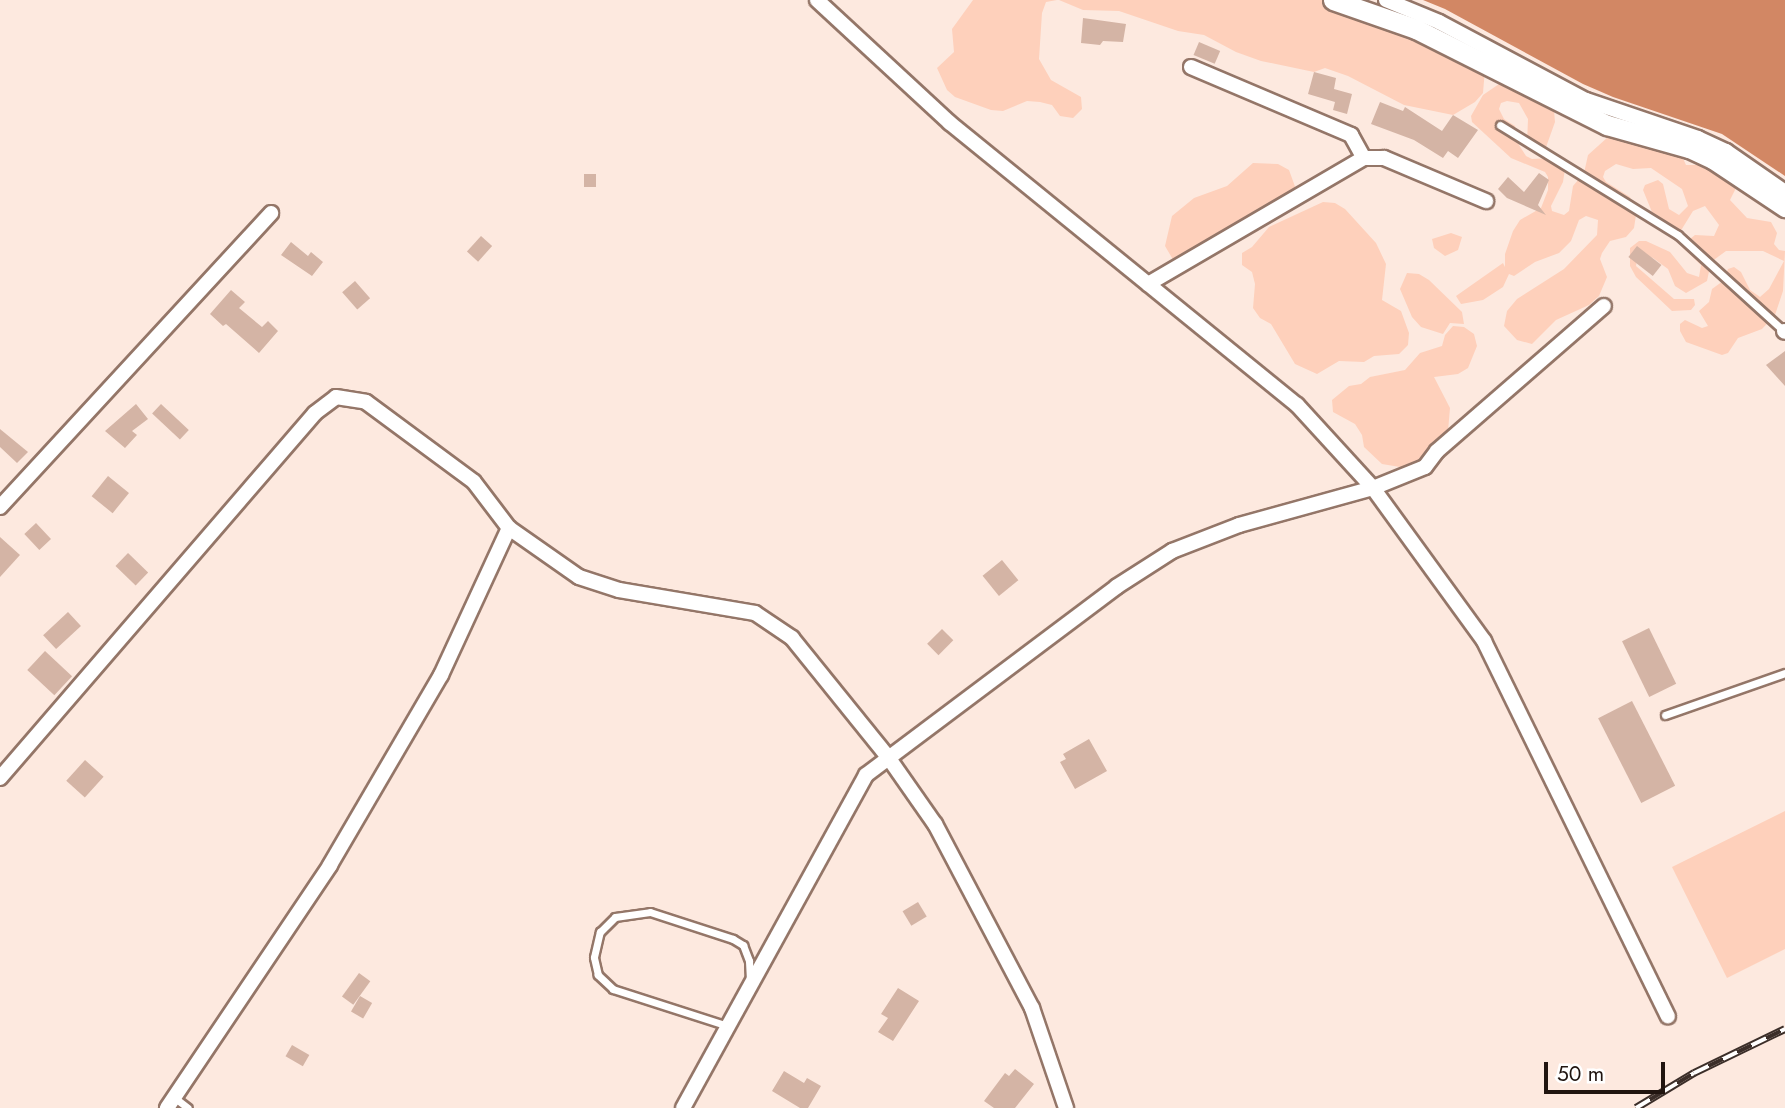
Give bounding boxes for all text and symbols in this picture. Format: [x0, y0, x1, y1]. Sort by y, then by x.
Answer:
scale bar [1547, 1048, 1668, 1092]
text: 50 m [1557, 1059, 1604, 1089]

